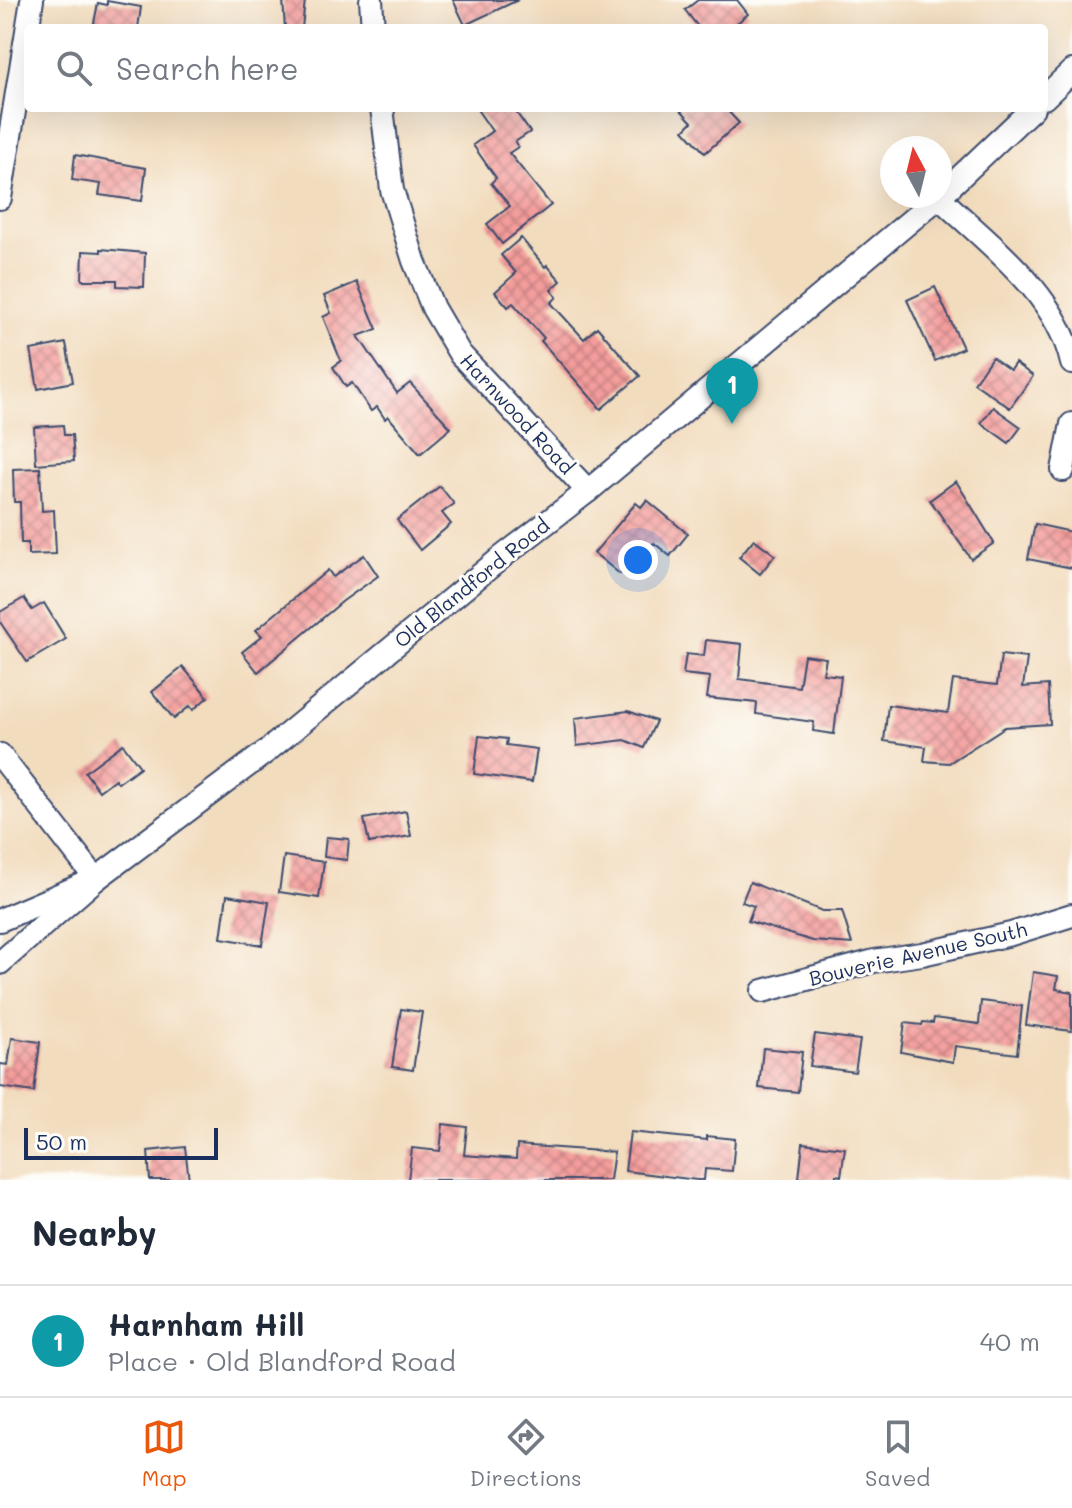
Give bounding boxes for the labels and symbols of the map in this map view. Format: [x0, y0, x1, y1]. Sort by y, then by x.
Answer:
north arrow [880, 136, 952, 208]
street label: Harnwood Road [455, 347, 580, 479]
pin: 1 [706, 358, 758, 424]
street label: Old Blandford Road [389, 512, 554, 653]
your location [618, 540, 658, 580]
street label: Bouverie Avenue South [806, 915, 1029, 991]
scale bar [24, 1124, 218, 1160]

